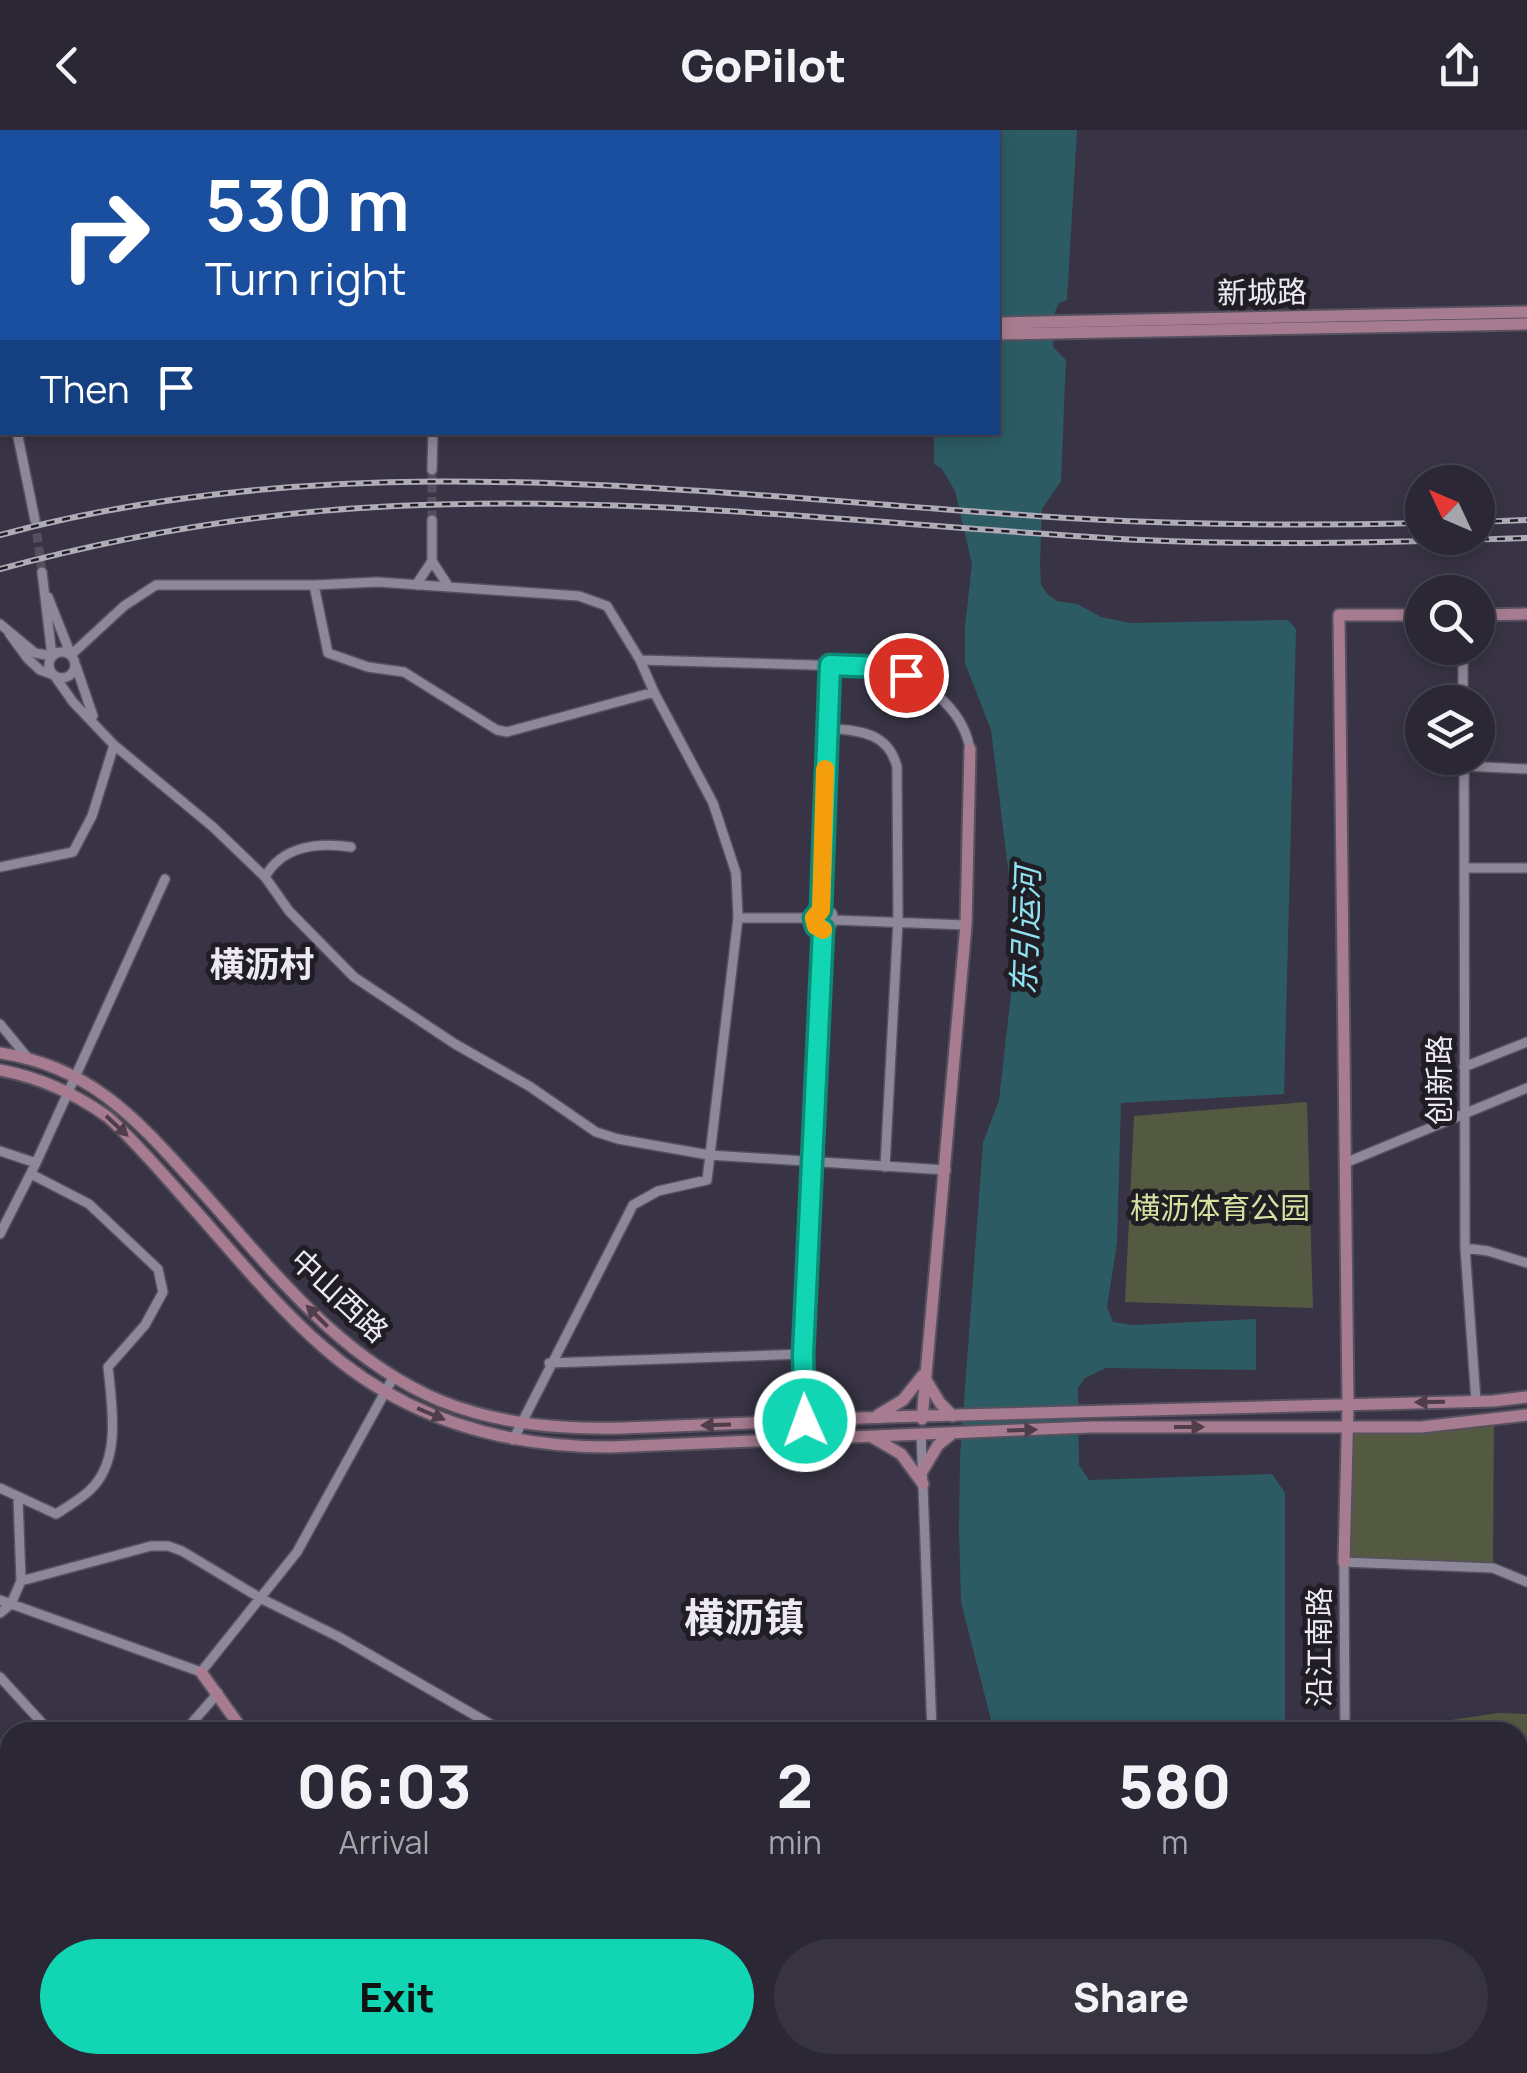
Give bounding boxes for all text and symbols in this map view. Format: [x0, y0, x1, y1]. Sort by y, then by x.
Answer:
text: GoPilot [681, 34, 846, 96]
icon: back [40, 38, 95, 93]
icon: share [1432, 38, 1487, 93]
text: 530 m [205, 156, 410, 252]
icon: right [40, 170, 170, 300]
text: Turn right [205, 247, 406, 309]
street label: 新城路 [1217, 270, 1307, 313]
icon: arrive [149, 360, 204, 415]
text: Then [40, 362, 129, 414]
north arrow [1405, 465, 1495, 555]
map controls [1405, 465, 1495, 775]
button: search [1405, 575, 1495, 665]
pin [864, 633, 949, 718]
icon: arrive [879, 648, 934, 703]
button: layers [1405, 685, 1495, 775]
water label: 东引运河 [1001, 860, 1049, 996]
district label: 横沥村 [209, 940, 315, 988]
street label: 创新路 [1418, 1035, 1459, 1125]
one-way arrow [105, 1115, 129, 1138]
park label: 横沥体育公园 [1130, 1187, 1310, 1228]
street label: 中山西路 [282, 1239, 398, 1351]
one-way arrow [305, 1305, 329, 1329]
position arrow [753, 1369, 857, 1473]
one-way arrow [1413, 1395, 1445, 1411]
one-way arrow [417, 1406, 446, 1422]
one-way arrow [699, 1417, 731, 1433]
one-way arrow [1173, 1419, 1205, 1435]
one-way arrow [1007, 1422, 1039, 1438]
street label: 沿江南路 [1298, 1587, 1339, 1707]
district label: 横沥镇 [684, 1589, 804, 1644]
text: 06:03 [297, 1744, 472, 1826]
text: 2 [777, 1744, 813, 1826]
text: 580 [1118, 1744, 1231, 1826]
text: Arrival [338, 1820, 430, 1864]
text: min [768, 1820, 822, 1864]
text: m [1161, 1820, 1188, 1864]
button: Exit [40, 1939, 754, 2054]
button: Share [774, 1939, 1488, 2054]

